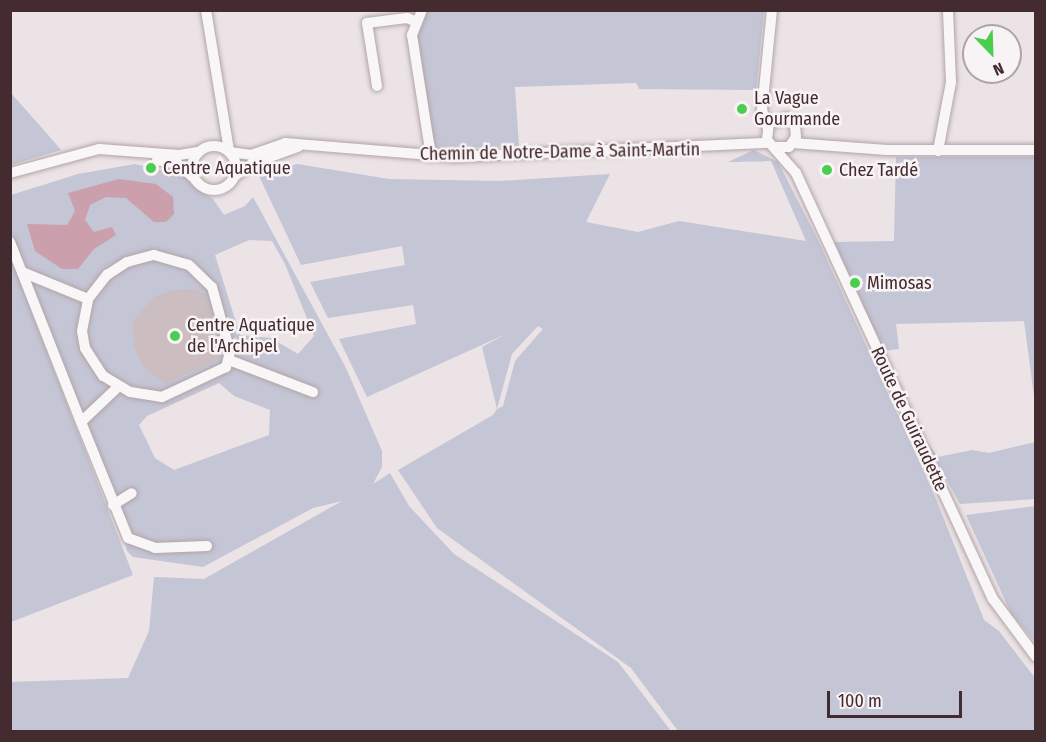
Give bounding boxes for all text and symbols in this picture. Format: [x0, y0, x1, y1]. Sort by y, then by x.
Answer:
north arrow [962, 24, 1022, 84]
text: N [990, 59, 1007, 80]
place label: La Vague Gourmande [754, 88, 840, 130]
marker: La Vague Gourmande [735, 102, 749, 116]
street label: Chemin de Notre-Dame à Saint-Martin [420, 139, 700, 165]
place label: Centre Aquatique [163, 157, 291, 179]
place label: Chez Tardé [839, 159, 918, 181]
marker: Centre Aquatique [144, 161, 158, 175]
marker: Chez Tardé [820, 163, 834, 177]
place label: Mimosas [867, 272, 932, 294]
marker: Mimosas [848, 276, 862, 290]
place label: Centre Aquatique de l'Archipel [187, 315, 315, 358]
marker: Centre Aquatique de l'Archipel [168, 329, 182, 343]
street label: Route de Guiraudette [866, 343, 952, 495]
scale bar [830, 679, 965, 717]
text: 100 m [838, 690, 882, 712]

